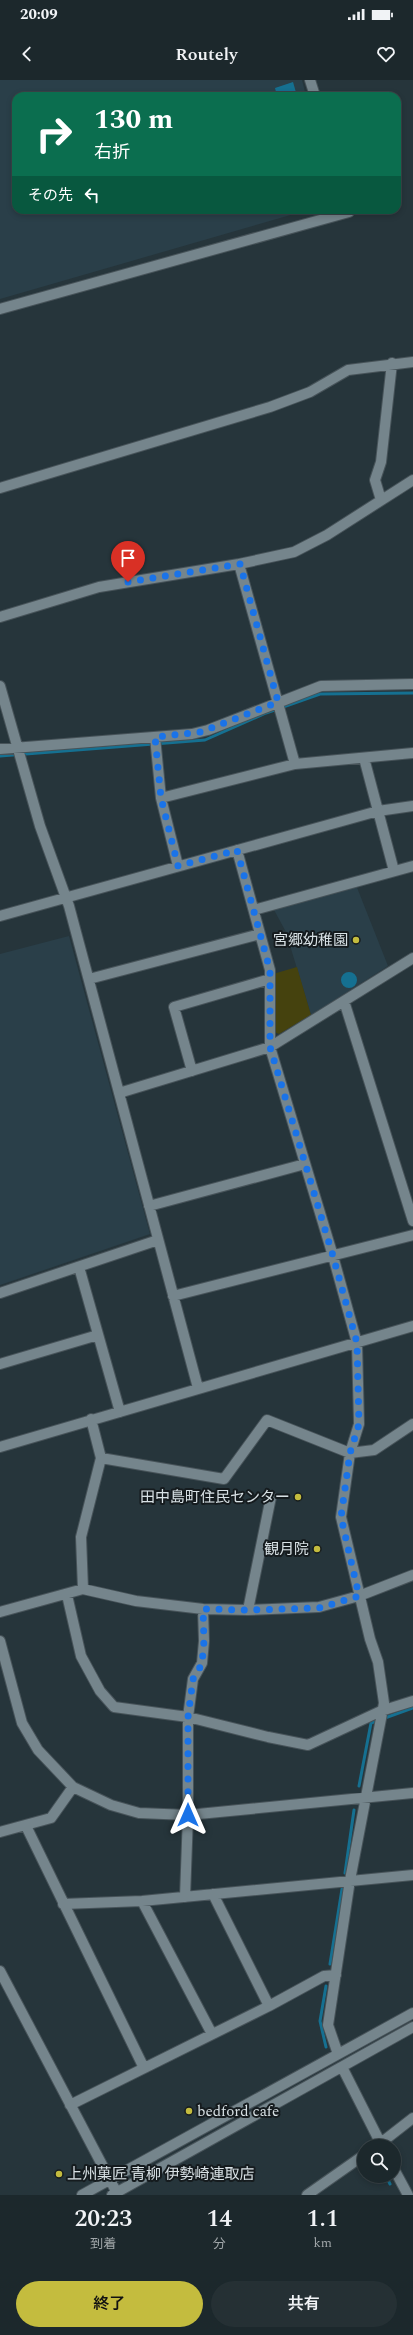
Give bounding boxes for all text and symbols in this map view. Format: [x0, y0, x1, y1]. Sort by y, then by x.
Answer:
text: 20:09 [20, 3, 58, 26]
text: Routely [175, 41, 238, 68]
icon: back [16, 43, 38, 65]
icon: heart [375, 43, 397, 65]
text: 130 m [94, 98, 173, 141]
icon: right [28, 108, 80, 160]
text: 右折 [94, 139, 130, 166]
text: その先 [28, 184, 73, 207]
icon: left [81, 184, 103, 206]
pin [111, 541, 145, 582]
icon: arrive [117, 547, 139, 569]
place label: 宮郷幼稚園 [273, 929, 348, 952]
marker: 宮郷幼稚園 [351, 935, 361, 945]
place label: 田中島町住民センター [140, 1486, 290, 1509]
marker: 田中島町住民センター [293, 1492, 303, 1502]
place label: 観月院 [264, 1538, 309, 1561]
marker: 観月院 [312, 1544, 322, 1554]
position arrow [167, 1794, 209, 1836]
place label: bedford cafe [197, 2100, 279, 2123]
marker: bedford cafe [184, 2106, 194, 2116]
map controls [357, 2139, 401, 2183]
button: search [357, 2139, 401, 2183]
place label: 上州菓匠 青柳 伊勢崎連取店 [67, 2163, 255, 2186]
marker: 上州菓匠 青柳 伊勢崎連取店 [54, 2169, 64, 2179]
text: 20:23 [74, 2201, 132, 2237]
text: 14 [206, 2201, 232, 2237]
text: 1.1 [307, 2201, 339, 2237]
text: km [313, 2233, 332, 2253]
text: 到着 [90, 2234, 116, 2254]
text: 分 [213, 2234, 226, 2254]
button: 終了 [16, 2281, 203, 2327]
button: 共有 [211, 2281, 397, 2327]

